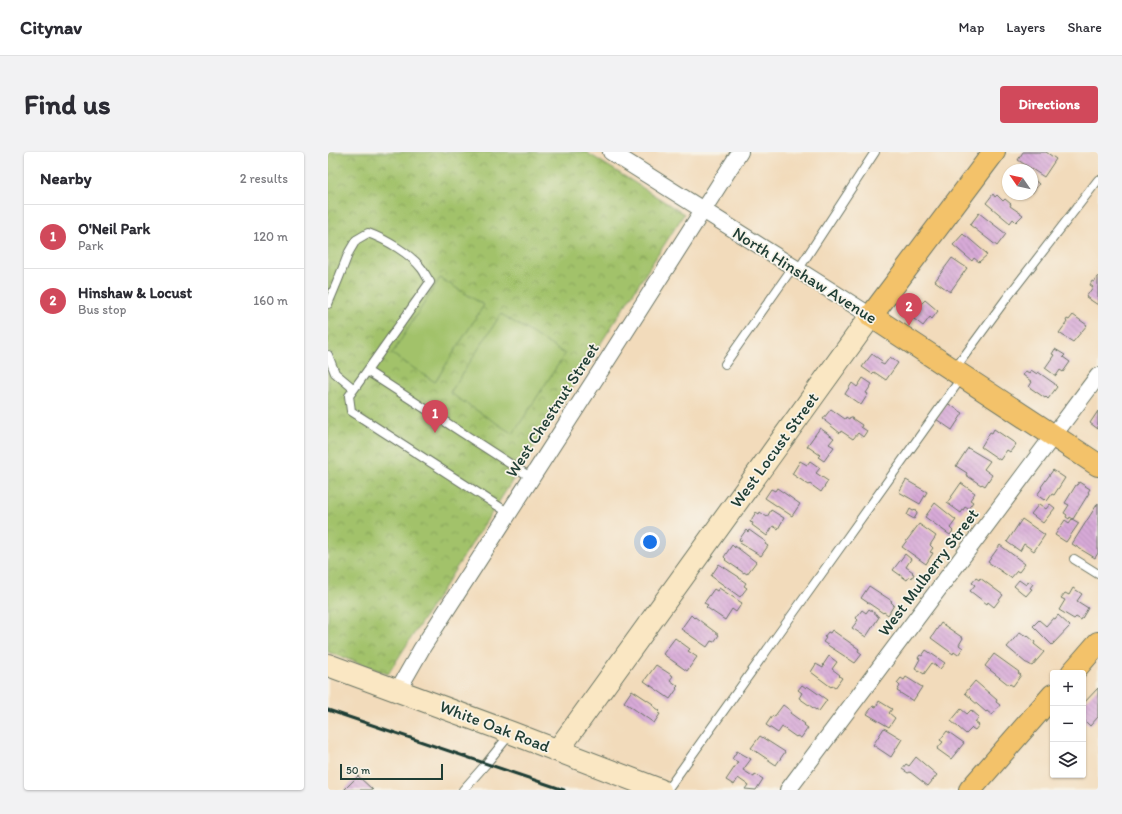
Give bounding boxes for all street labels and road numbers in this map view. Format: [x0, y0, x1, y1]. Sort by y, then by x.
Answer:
street label: North Hinshaw Avenue [729, 222, 881, 328]
street label: West Chestnut Street [501, 339, 603, 481]
street label: West Locust Street [726, 388, 823, 511]
street label: West Mulberry Street [873, 504, 983, 640]
street label: White Oak Road [437, 696, 554, 756]

